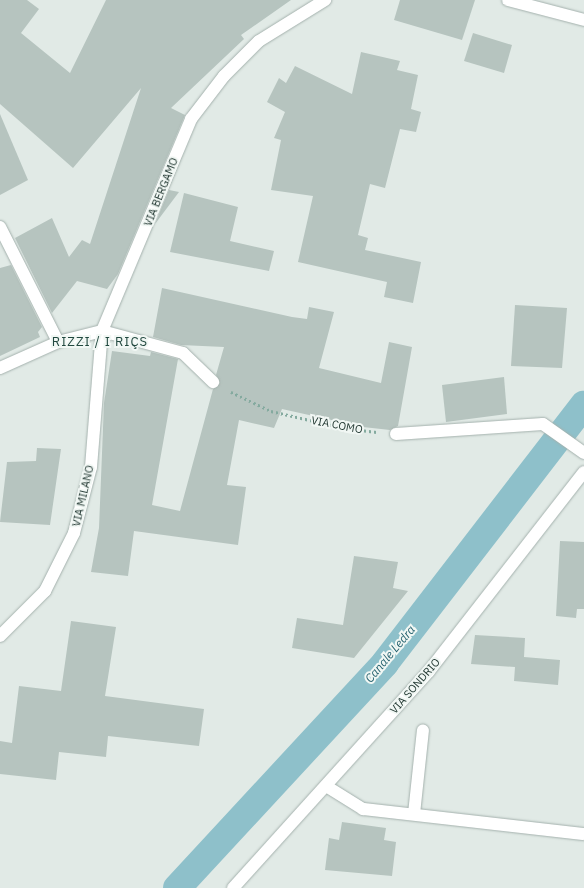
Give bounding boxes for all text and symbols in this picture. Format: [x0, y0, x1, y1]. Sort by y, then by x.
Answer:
street label: VIA BERGAMO [141, 156, 181, 228]
district label: RIZZI / I RIÇS [52, 334, 148, 350]
street label: VIA COMO [310, 414, 364, 436]
street label: VIA MILANO [70, 464, 96, 528]
water label: Canale Ledra [362, 623, 418, 685]
street label: VIA SONDRIO [387, 656, 443, 716]

